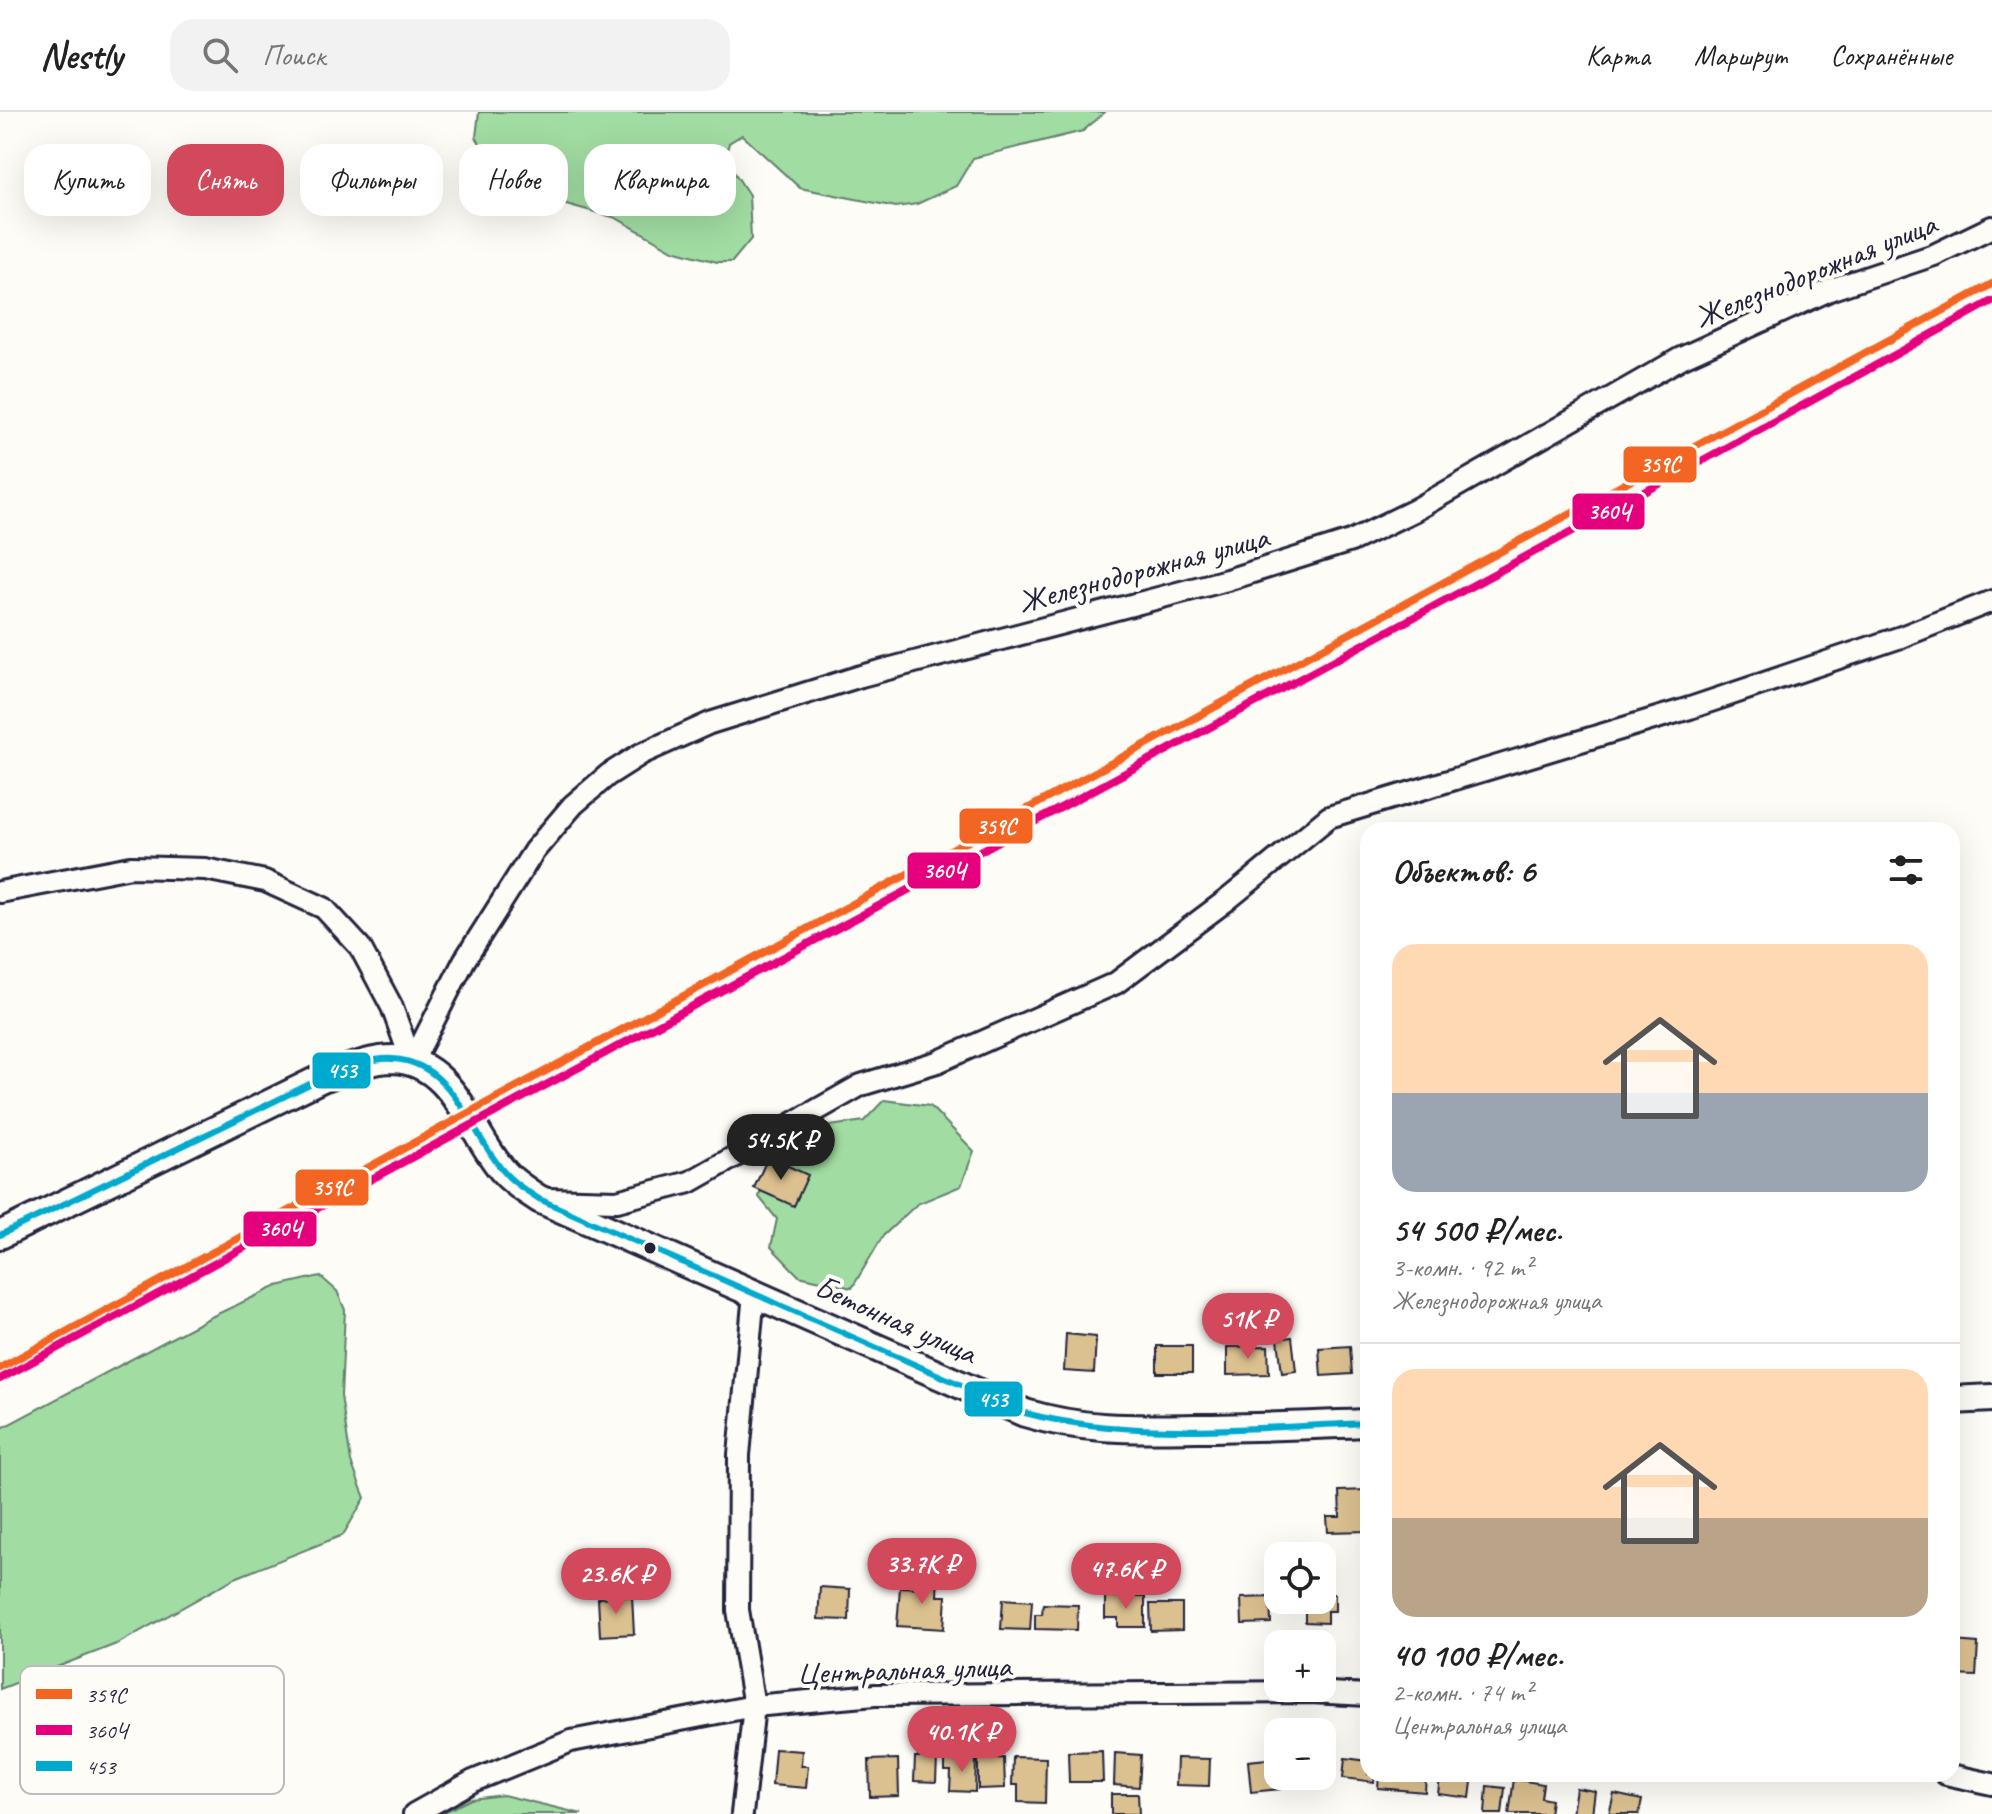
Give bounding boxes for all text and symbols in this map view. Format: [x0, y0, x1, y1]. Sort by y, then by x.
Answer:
search box [170, 19, 730, 91]
text: Nestly [40, 32, 122, 79]
icon: search [198, 33, 242, 77]
text: Поиск [262, 36, 326, 74]
text: Карта [1586, 38, 1650, 73]
text: Маршрут [1694, 38, 1786, 73]
text: Сохранённые [1830, 38, 1952, 73]
chip: Купить [24, 144, 151, 216]
chip: Снять [167, 144, 284, 216]
chip: Фильтры [300, 144, 443, 216]
chip: Новое [459, 144, 568, 216]
chip: Квартира [584, 144, 736, 216]
street label: Железнодорожная улица [1688, 203, 1944, 338]
line badge: 359С [1622, 445, 1698, 484]
text: 359С [1640, 451, 1683, 479]
line badge: 360Ч [1571, 492, 1646, 531]
text: 360Ч [1588, 498, 1634, 526]
street label: Железнодорожная улица [1014, 516, 1275, 623]
line badge: 359С [958, 807, 1034, 845]
text: 359С [976, 813, 1019, 841]
icon: filters [1884, 848, 1928, 892]
text: Объектов: 6 [1392, 849, 1535, 892]
line badge: 360Ч [906, 851, 982, 890]
text: 360Ч [923, 857, 969, 885]
icon: home [1588, 996, 1732, 1140]
line badge: 453 [311, 1051, 372, 1090]
text: 453 [327, 1057, 359, 1085]
pin: 54.5K ₽ [707, 1114, 855, 1182]
text: 54.5K ₽ [745, 1123, 817, 1156]
line badge: 359С [294, 1168, 370, 1207]
text: 359С [312, 1174, 355, 1202]
text: 54 500 ₽/мес. [1392, 1208, 1562, 1251]
line badge: 360Ч [242, 1210, 318, 1248]
text: 360Ч [259, 1215, 305, 1243]
unlabelled marker [642, 1240, 658, 1256]
text: 3-комн. · 92 m² [1392, 1251, 1532, 1284]
street label: Бетонная улица [809, 1266, 985, 1374]
text: Железнодорожная улица [1392, 1284, 1601, 1317]
pin: 51K ₽ [1192, 1293, 1304, 1361]
text: 51K ₽ [1220, 1302, 1276, 1335]
line badge: 453 [963, 1380, 1024, 1418]
text: 453 [978, 1386, 1010, 1414]
icon: home [1588, 1421, 1732, 1565]
pin: 33.7K ₽ [848, 1538, 996, 1606]
map controls [1264, 1542, 1336, 1790]
button: locate [1264, 1542, 1336, 1614]
pin: 47.6K ₽ [1052, 1543, 1200, 1611]
text: 33.7K ₽ [885, 1547, 959, 1580]
pin: 23.6K ₽ [542, 1548, 690, 1616]
text: 47.6K ₽ [1089, 1552, 1163, 1585]
text: 23.6K ₽ [579, 1557, 653, 1590]
button: + [1264, 1630, 1336, 1702]
text: 40 100 ₽/мес. [1392, 1633, 1563, 1676]
street label: Центральная улица [796, 1645, 1014, 1694]
legend [20, 1666, 284, 1794]
text: 2-комн. · 74 m² [1392, 1676, 1532, 1709]
text: 359С [86, 1681, 129, 1709]
pin: 40.1K ₽ [888, 1706, 1036, 1774]
text: Центральная улица [1392, 1709, 1566, 1742]
text: 40.1K ₽ [925, 1715, 999, 1748]
text: 360Ч [86, 1717, 131, 1745]
button: − [1264, 1718, 1336, 1790]
text: 453 [86, 1753, 118, 1781]

